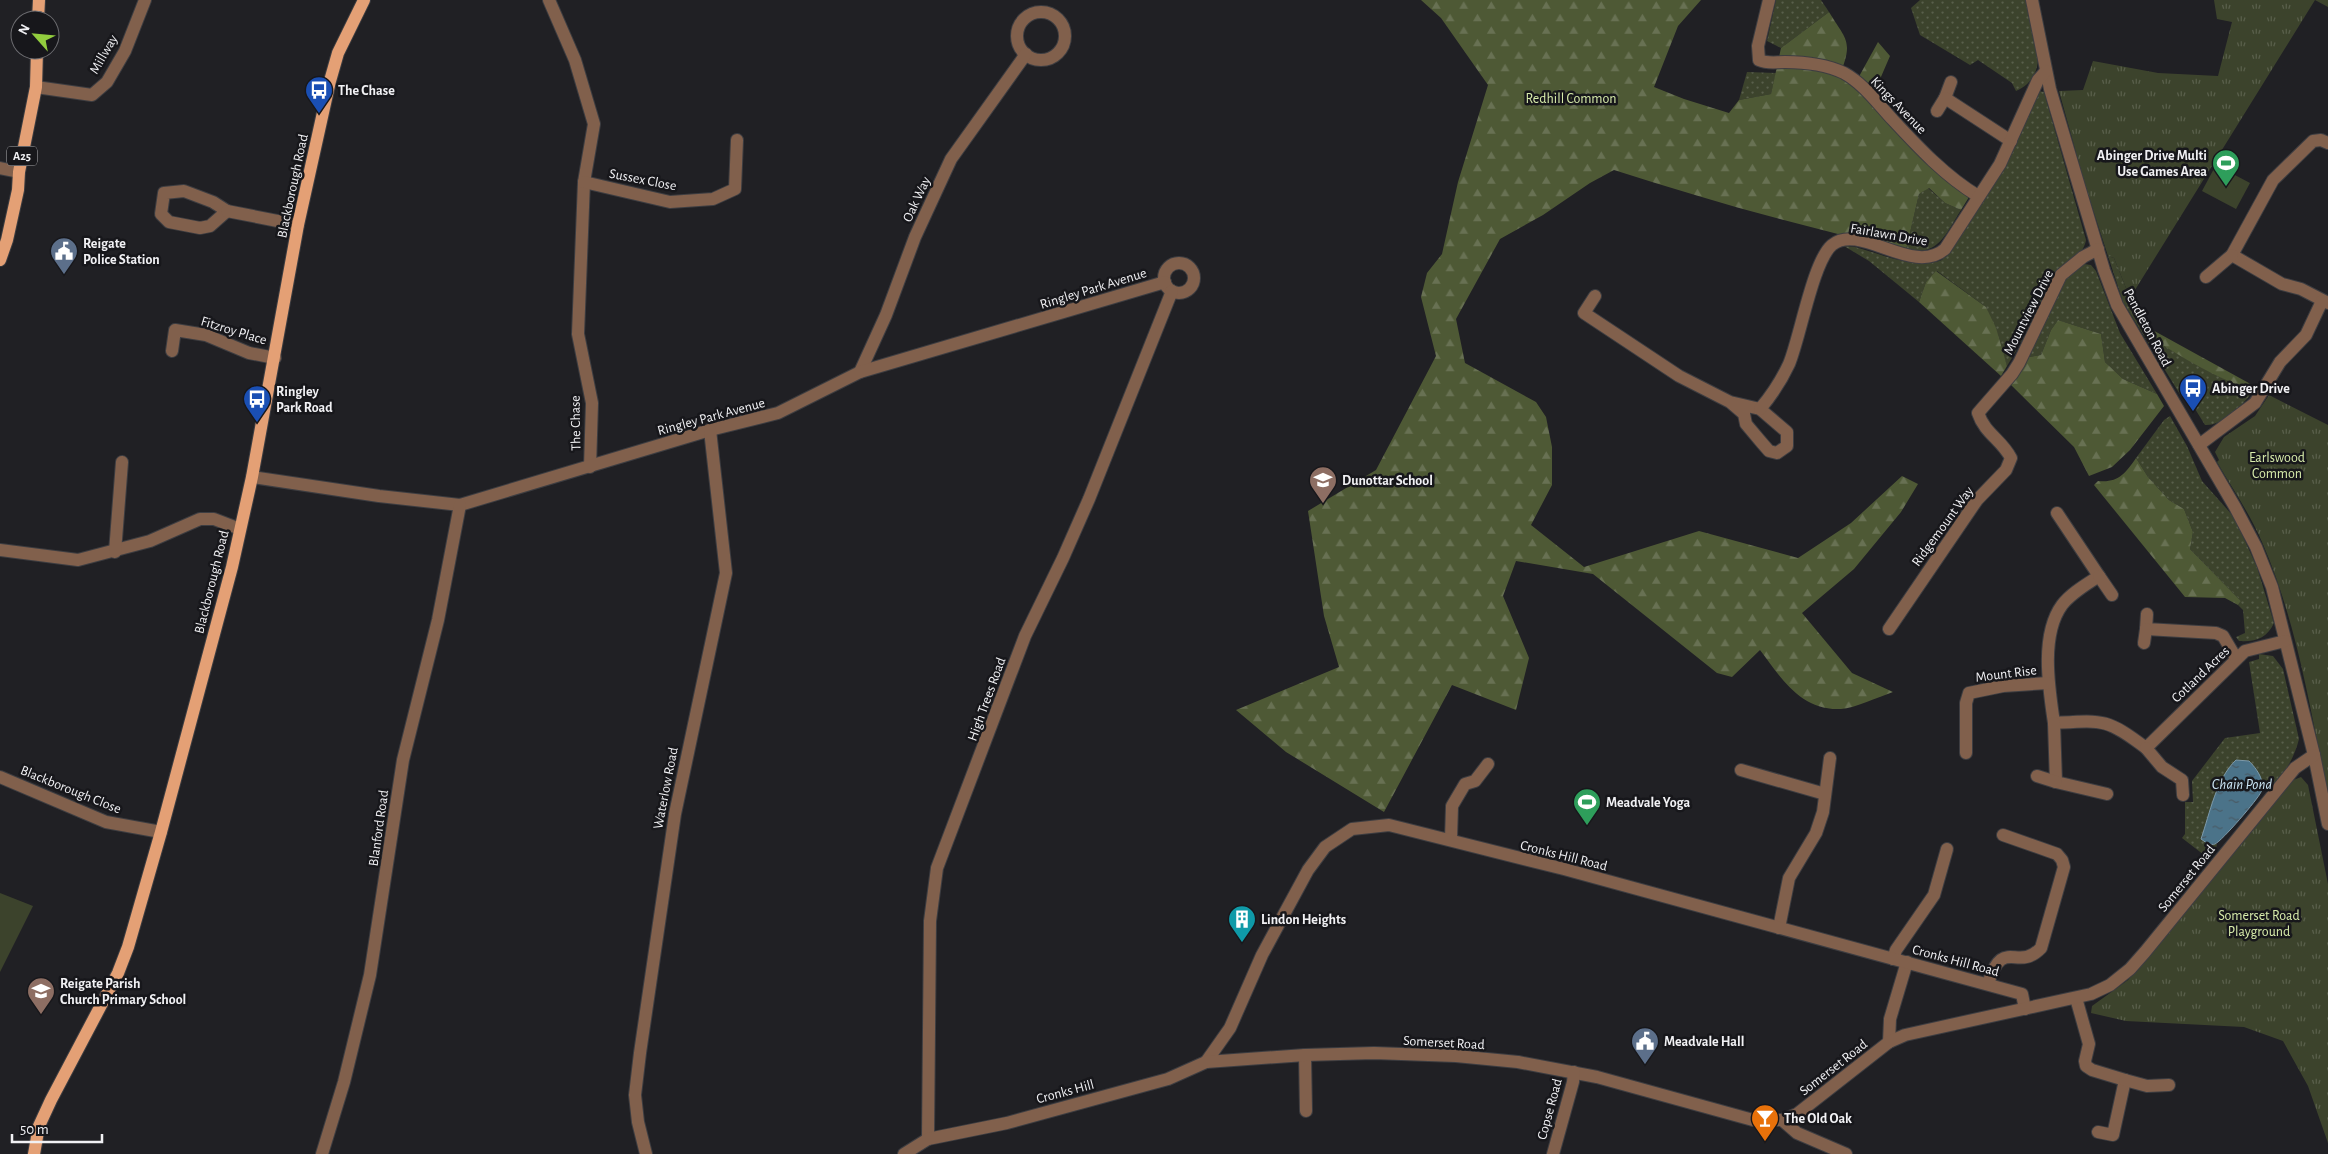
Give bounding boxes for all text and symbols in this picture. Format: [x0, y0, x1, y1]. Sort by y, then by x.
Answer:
north arrow [10, 10, 60, 60]
text: N [16, 22, 33, 37]
street label: Millway [87, 32, 121, 77]
street label: Kings Avenue [1868, 74, 1929, 137]
bus stop icon: The Chase [304, 75, 334, 114]
place label: The Chase [338, 84, 395, 98]
park label: Redhill Common [1526, 92, 1616, 106]
street label: Blackborough Road [275, 133, 311, 239]
road number: A25 [7, 146, 37, 166]
sports icon: Abinger Drive Multi Use Games Area [2211, 148, 2241, 187]
place label: Abinger Drive Multi Use Games Area [2097, 149, 2207, 179]
street label: Sussex Close [608, 167, 678, 193]
street label: Oak Way [900, 175, 933, 224]
street label: Fairlawn Drive [1849, 221, 1928, 249]
public building icon: Reigate Police Station [49, 236, 79, 275]
place label: Reigate Police Station [83, 237, 160, 267]
street label: Ringley Park Avenue [1038, 266, 1148, 312]
street label: Mountview Drive [2002, 268, 2056, 357]
street label: Pendleton Road [2121, 286, 2173, 369]
street label: Fitzroy Place [199, 314, 268, 348]
bus stop icon: Abinger Drive [2178, 373, 2208, 412]
place label: Abinger Drive [2212, 382, 2290, 396]
bus stop icon: Ringley Park Road [242, 384, 272, 423]
place label: Ringley Park Road [276, 385, 333, 415]
street label: The Chase [569, 395, 583, 451]
street label: Ringley Park Avenue [656, 396, 767, 438]
park label: Earlswood Common [2249, 451, 2305, 481]
school or university icon: Dunottar School [1308, 465, 1338, 504]
place label: Dunottar School [1342, 474, 1433, 488]
street label: Ridgemount Way [1909, 484, 1976, 569]
street label: Blackborough Road [192, 529, 232, 635]
street label: Cotland Acres [2169, 644, 2232, 706]
street label: High Trees Road [965, 656, 1009, 743]
street label: Mount Rise [1975, 663, 2037, 685]
street label: Waterlow Road [651, 746, 681, 830]
street label: Blackborough Close [18, 763, 123, 817]
water label: Chain Pond [2212, 777, 2273, 792]
sports icon: Meadvale Yoga [1572, 787, 1602, 826]
street label: Blanford Road [367, 789, 391, 867]
place label: Meadvale Yoga [1606, 796, 1690, 810]
street label: Cronks Hill Road [1519, 838, 1609, 874]
street label: Somerset Road [2156, 843, 2218, 915]
building icon: Lindon Heights [1227, 904, 1257, 943]
park label: Somerset Road Playground [2218, 909, 2300, 939]
place label: Lindon Heights [1261, 913, 1346, 927]
street label: Cronks Hill Road [1911, 943, 2001, 979]
school or university icon: Reigate Parish Church Primary School [26, 976, 56, 1015]
place label: Reigate Parish Church Primary School [60, 977, 186, 1007]
public building icon: Meadvale Hall [1630, 1026, 1660, 1065]
street label: Somerset Road [1403, 1034, 1485, 1052]
place label: Meadvale Hall [1664, 1035, 1744, 1049]
street label: Somerset Road [1797, 1037, 1870, 1098]
street label: Copse Road [1535, 1077, 1565, 1141]
street label: Cronks Hill [1035, 1078, 1096, 1106]
bar icon: The Old Oak [1750, 1103, 1780, 1142]
scale bar [12, 1112, 102, 1144]
place label: The Old Oak [1784, 1112, 1852, 1126]
text: 50 m [20, 1122, 49, 1137]

